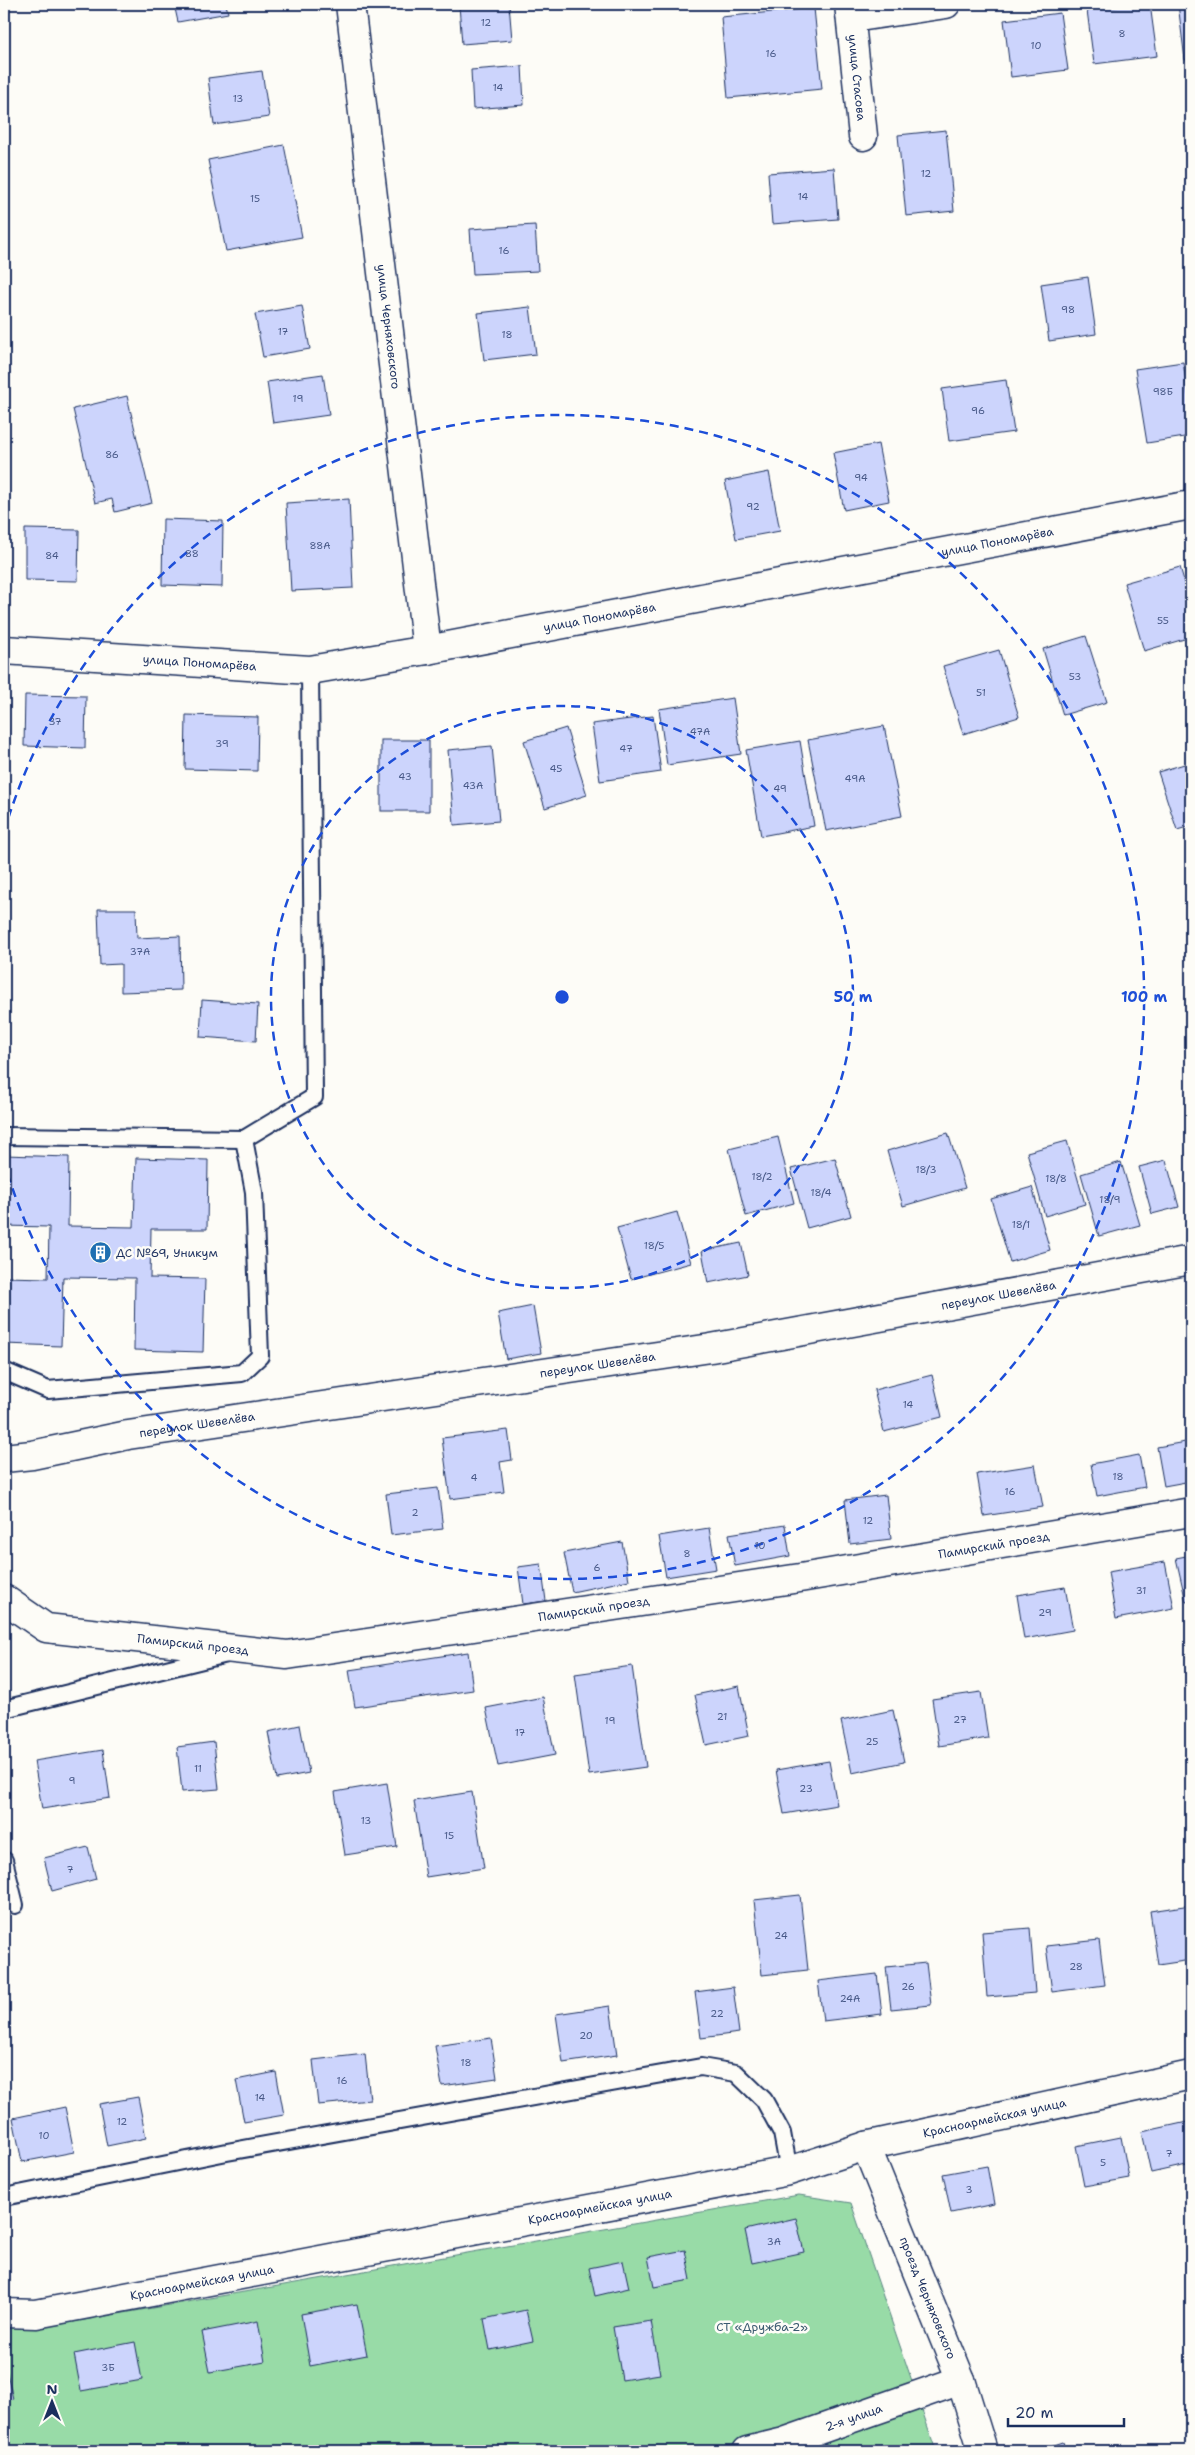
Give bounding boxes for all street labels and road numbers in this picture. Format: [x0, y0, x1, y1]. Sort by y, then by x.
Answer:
street label: улица Стасова [844, 33, 869, 122]
street label: улица Черняховского [373, 263, 404, 390]
street label: улица Пономарёва [940, 523, 1055, 560]
street label: улица Пономарёва [542, 599, 658, 636]
street label: улица Пономарёва [142, 651, 257, 675]
street label: переулок Шевелёва [940, 1277, 1058, 1314]
street label: переулок Шевелёва [539, 1348, 657, 1381]
street label: переулок Шевелёва [138, 1408, 256, 1441]
street label: Памирский проезд [937, 1528, 1051, 1562]
street label: Памирский проезд [537, 1593, 651, 1625]
street label: Памирский проезд [136, 1630, 250, 1659]
street label: Красноармейская улица [921, 2094, 1068, 2141]
street label: Красноармейская улица [527, 2185, 674, 2228]
street label: проезд Черняховского [896, 2234, 960, 2361]
street label: Красноармейская улица [129, 2261, 276, 2304]
street label: 2-я улица [823, 2400, 885, 2435]

